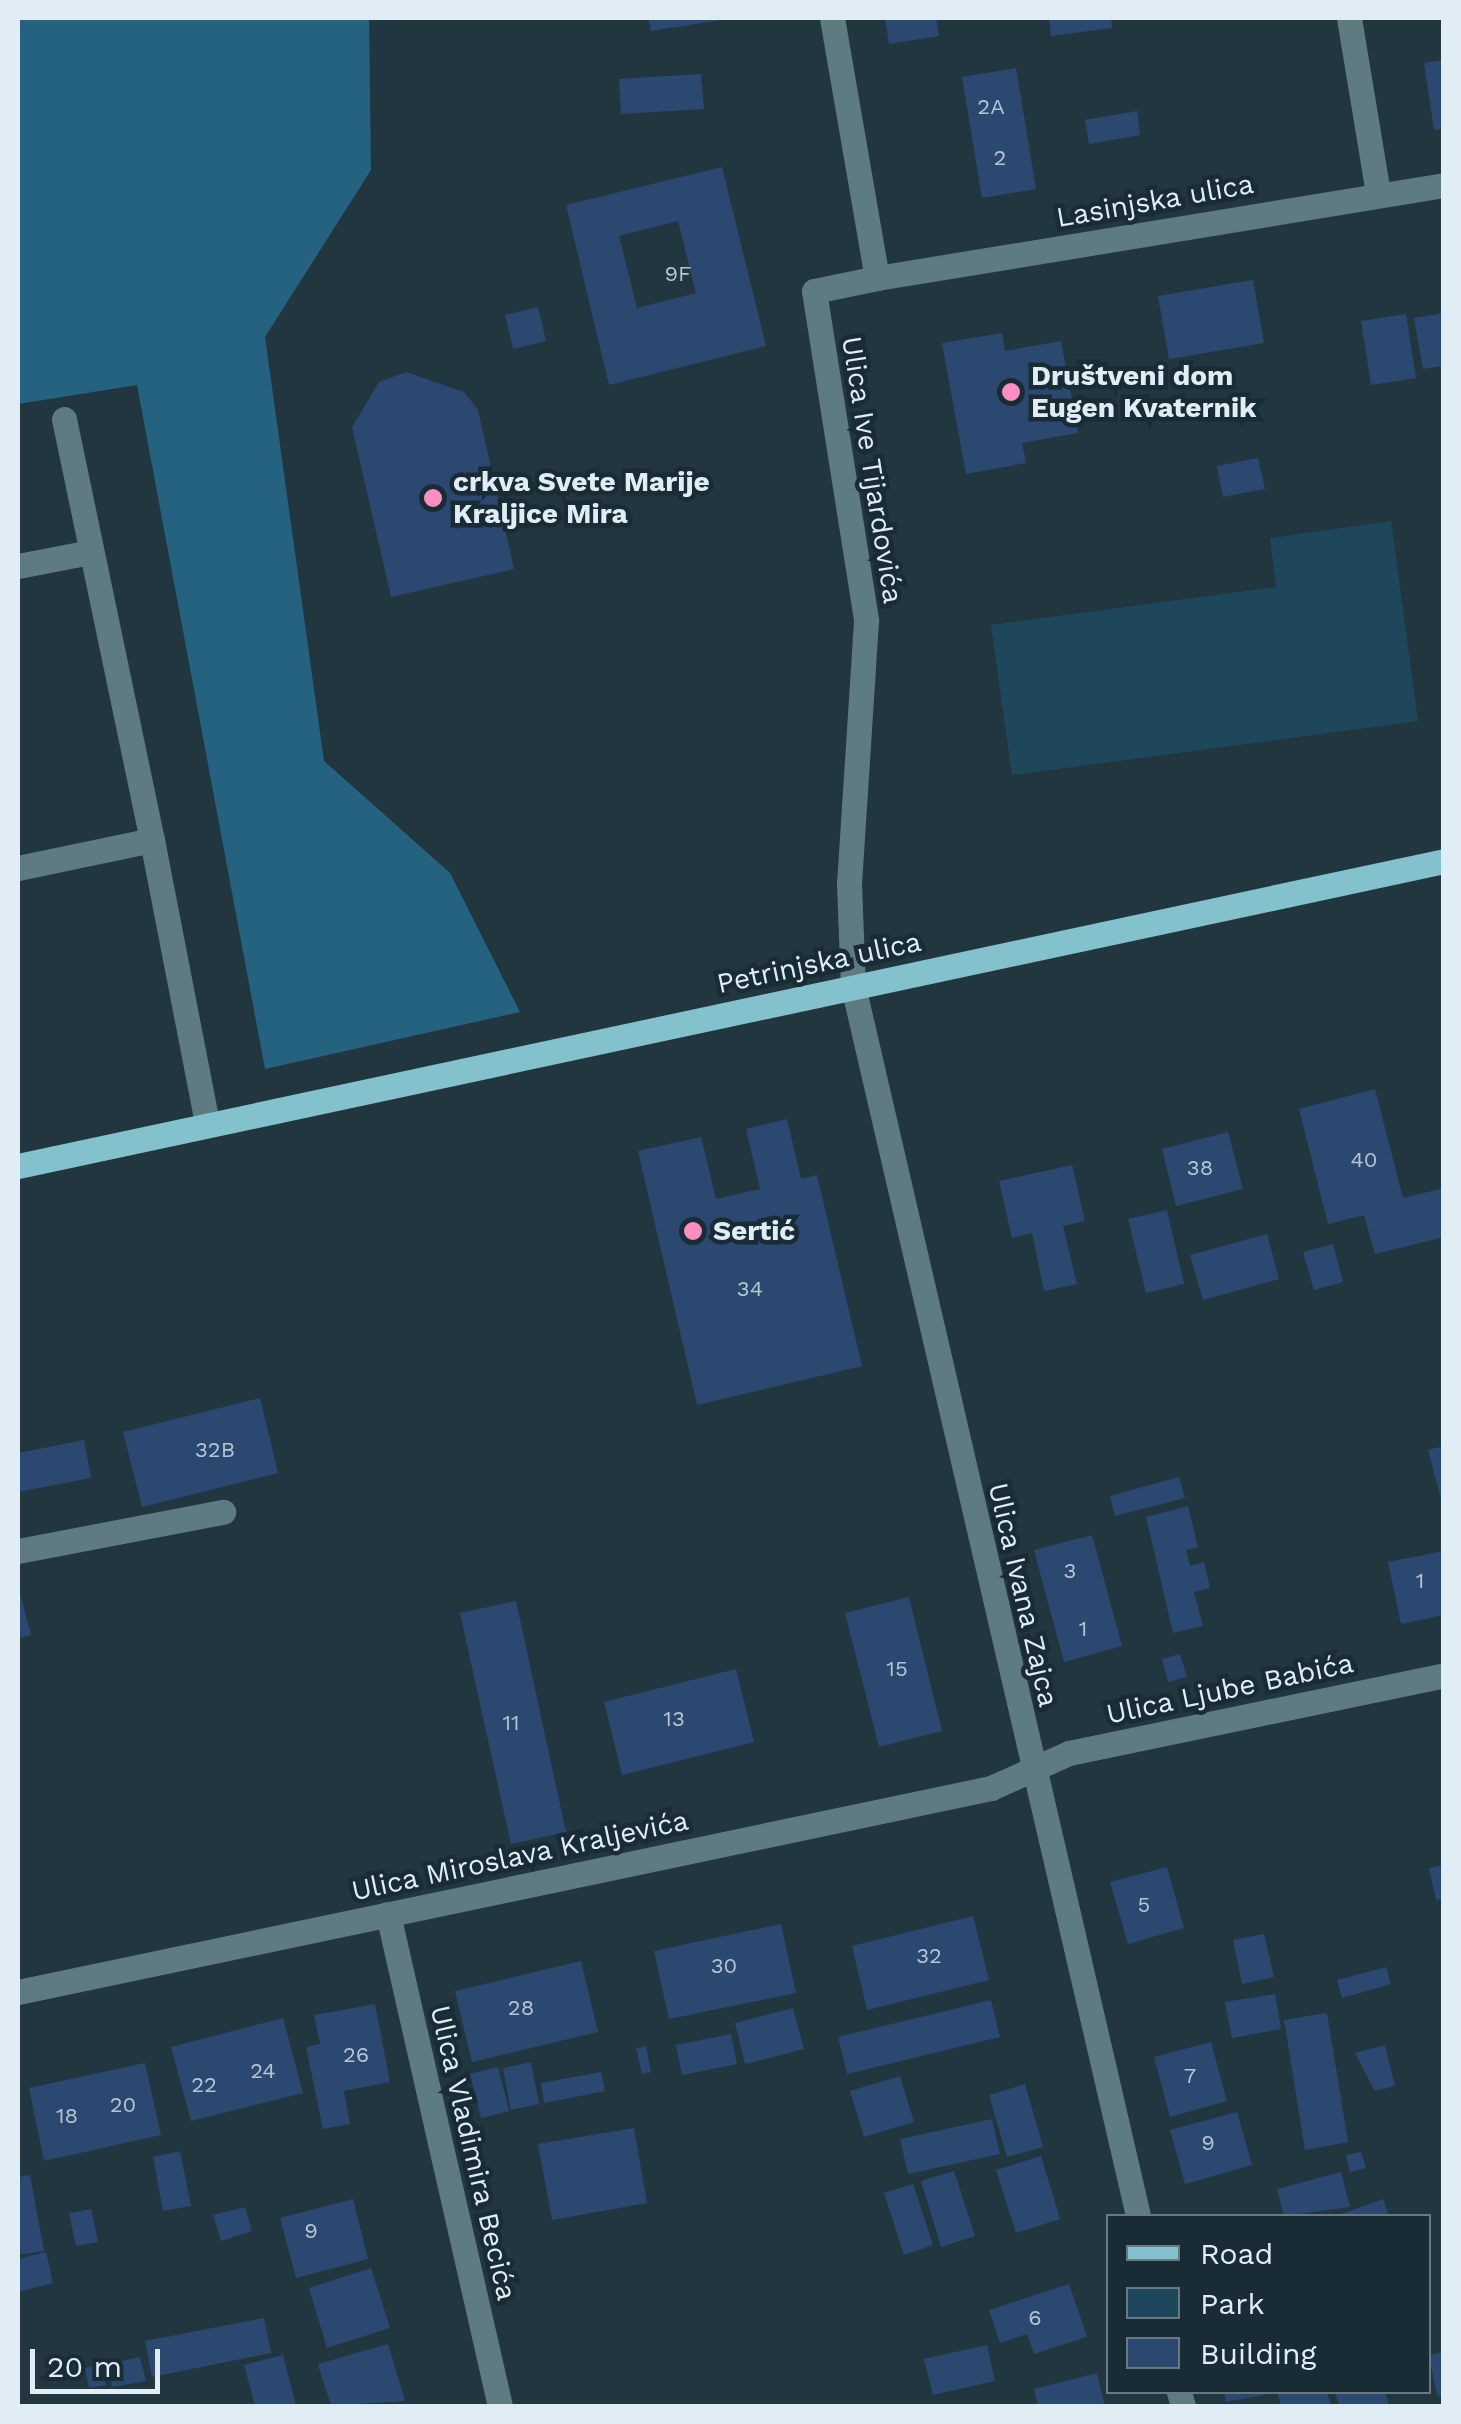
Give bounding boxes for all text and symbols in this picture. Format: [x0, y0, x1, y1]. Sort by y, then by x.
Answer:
house number: 2A [977, 94, 1005, 120]
house number: 2 [994, 145, 1006, 171]
street label: Lasinjska ulica [1054, 167, 1256, 235]
house number: 9F [665, 261, 691, 287]
street label: Ulica Ive Tijardovića [834, 333, 910, 607]
place label: Društveni dom Eugen Kvaternik [1031, 359, 1256, 425]
marker: Društveni dom Eugen Kvaternik [1000, 381, 1022, 403]
place label: crkva Svete Marije Kraljice Mira [453, 465, 710, 531]
marker: crkva Svete Marije Kraljice Mira [422, 487, 444, 509]
street label: Petrinjska ulica [714, 925, 924, 1001]
house number: 40 [1350, 1147, 1378, 1173]
house number: 38 [1187, 1155, 1213, 1181]
place label: Sertić [713, 1214, 795, 1248]
marker: Sertić [682, 1220, 704, 1242]
house number: 34 [737, 1276, 763, 1302]
house number: 32B [195, 1437, 235, 1463]
street label: Ulica Ivana Zajca [981, 1479, 1065, 1711]
house number: 3 [1064, 1558, 1076, 1584]
house number: 1 [1416, 1568, 1424, 1594]
house number: 1 [1079, 1616, 1087, 1642]
street label: Ulica Ljube Babića [1103, 1646, 1357, 1732]
house number: 15 [886, 1656, 908, 1682]
house number: 13 [663, 1706, 685, 1732]
house number: 11 [502, 1710, 520, 1736]
street label: Ulica Miroslava Kraljevića [348, 1804, 692, 1908]
house number: 5 [1138, 1892, 1150, 1918]
house number: 32 [916, 1943, 942, 1969]
house number: 30 [711, 1953, 737, 1979]
house number: 28 [508, 1995, 534, 2021]
street label: Ulica Vladimira Becića [422, 2001, 524, 2305]
house number: 26 [343, 2042, 369, 2068]
house number: 24 [250, 2058, 276, 2084]
house number: 7 [1184, 2063, 1196, 2089]
house number: 22 [191, 2072, 217, 2098]
house number: 20 [110, 2092, 136, 2118]
house number: 18 [56, 2103, 78, 2129]
house number: 9 [1201, 2130, 1215, 2156]
legend [1106, 2214, 1431, 2394]
house number: 9 [304, 2218, 318, 2244]
text: Road [1200, 2236, 1273, 2271]
text: Park [1200, 2286, 1265, 2321]
house number: 6 [1028, 2305, 1042, 2331]
scale bar [35, 2329, 165, 2391]
text: Building [1200, 2336, 1317, 2371]
text: 20 m [47, 2349, 122, 2384]

